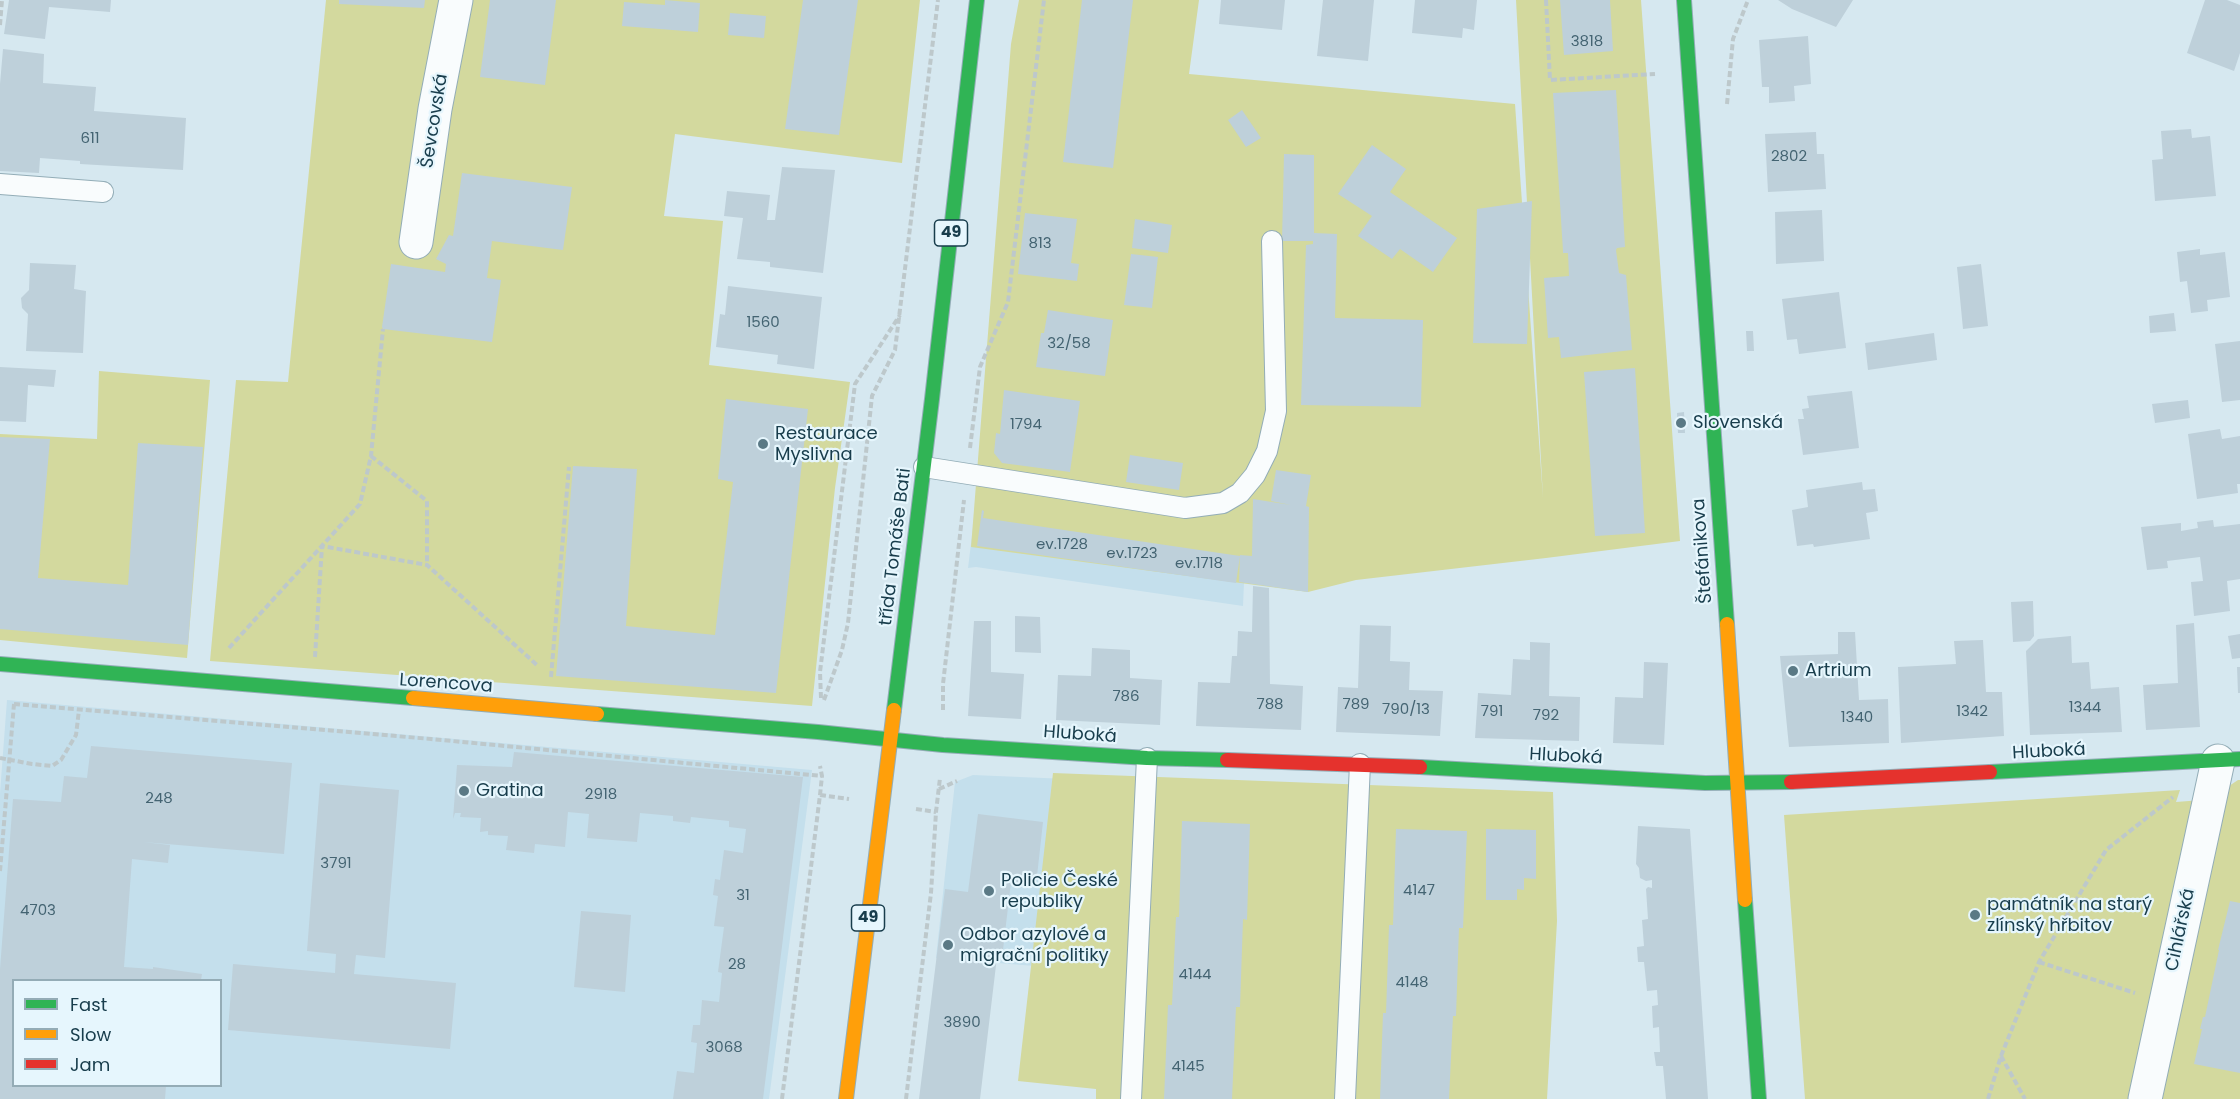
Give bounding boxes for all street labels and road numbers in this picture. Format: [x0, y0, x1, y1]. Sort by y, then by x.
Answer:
street label: Ševcovská [417, 72, 453, 170]
road number: 49 [934, 220, 968, 246]
street label: třída Tomáše Bati [876, 467, 916, 627]
street label: Štefánikova [1689, 498, 1717, 604]
street label: Lorencova [399, 670, 493, 698]
street label: Hluboká [1043, 722, 1117, 748]
street label: Hluboká [2012, 739, 2086, 765]
street label: Hluboká [1529, 744, 1603, 770]
street label: Cihlářská [2162, 887, 2200, 973]
road number: 49 [852, 905, 884, 931]

